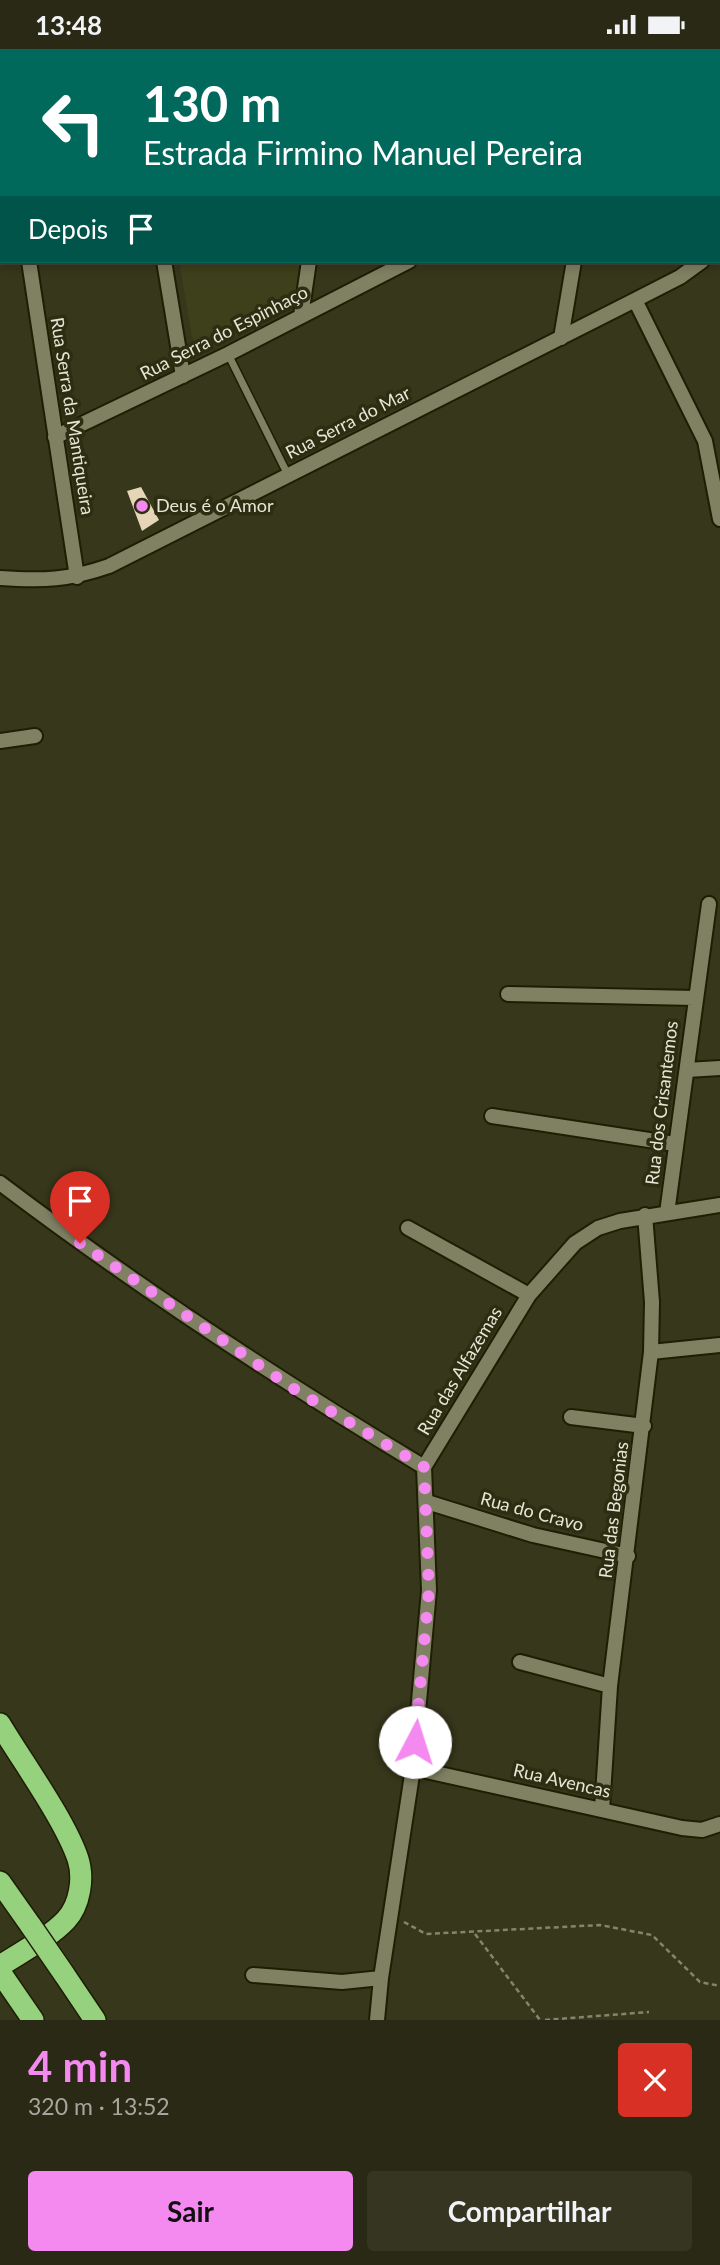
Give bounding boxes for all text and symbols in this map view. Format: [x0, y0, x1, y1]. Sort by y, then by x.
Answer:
text: 13:48 [35, 9, 102, 41]
text: 130 m [143, 74, 281, 132]
icon: left [28, 77, 119, 168]
text: Estrada Firmino Manuel Pereira [143, 133, 583, 172]
icon: arrive [122, 210, 160, 248]
text: Depois [28, 213, 108, 245]
street label: Rua Serra do Espinhaço [136, 280, 311, 384]
street label: Rua Serra da Mantiqueira [47, 316, 99, 516]
street label: Rua Serra do Mar [281, 381, 414, 463]
place label: Deus é o Amor [156, 494, 274, 516]
marker: Deus é o Amor [134, 498, 150, 514]
street label: Rua dos Crisantemos [640, 1019, 682, 1186]
pin [50, 1171, 110, 1243]
icon: arrive [61, 1182, 99, 1220]
street label: Rua das Alfazemas [412, 1302, 506, 1439]
street label: Rua das Begonias [594, 1440, 632, 1579]
street label: Rua do Cravo [478, 1487, 586, 1535]
position arrow [378, 1705, 452, 1779]
street label: Rua Avencas [511, 1758, 613, 1802]
text: 4 min [28, 2041, 132, 2091]
button: close [618, 2043, 692, 2117]
text: 320 m · 13:52 [28, 2092, 170, 2120]
button: Sair [28, 2171, 353, 2251]
button: Compartilhar [367, 2171, 692, 2251]

